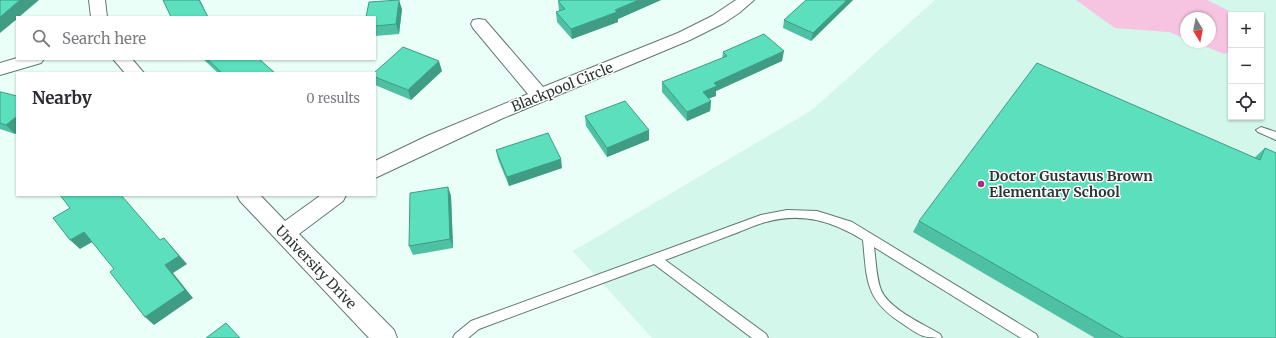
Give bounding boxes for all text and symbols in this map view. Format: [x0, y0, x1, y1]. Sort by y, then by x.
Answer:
north arrow [1180, 12, 1216, 48]
map controls [1228, 12, 1264, 120]
button: + [1228, 12, 1264, 48]
search box [16, 16, 376, 60]
icon: search [30, 27, 52, 49]
text: Search here [62, 29, 146, 48]
button: − [1228, 48, 1264, 84]
street label: Blackpool Circle [508, 58, 616, 116]
button: locate [1228, 84, 1264, 120]
text: Nearby [32, 87, 92, 109]
text: 0 results [306, 90, 360, 107]
place label: Doctor Gustavus Brown Elementary School [989, 167, 1153, 201]
marker: Doctor Gustavus Brown Elementary School [976, 179, 986, 189]
street label: University Drive [272, 221, 360, 313]

